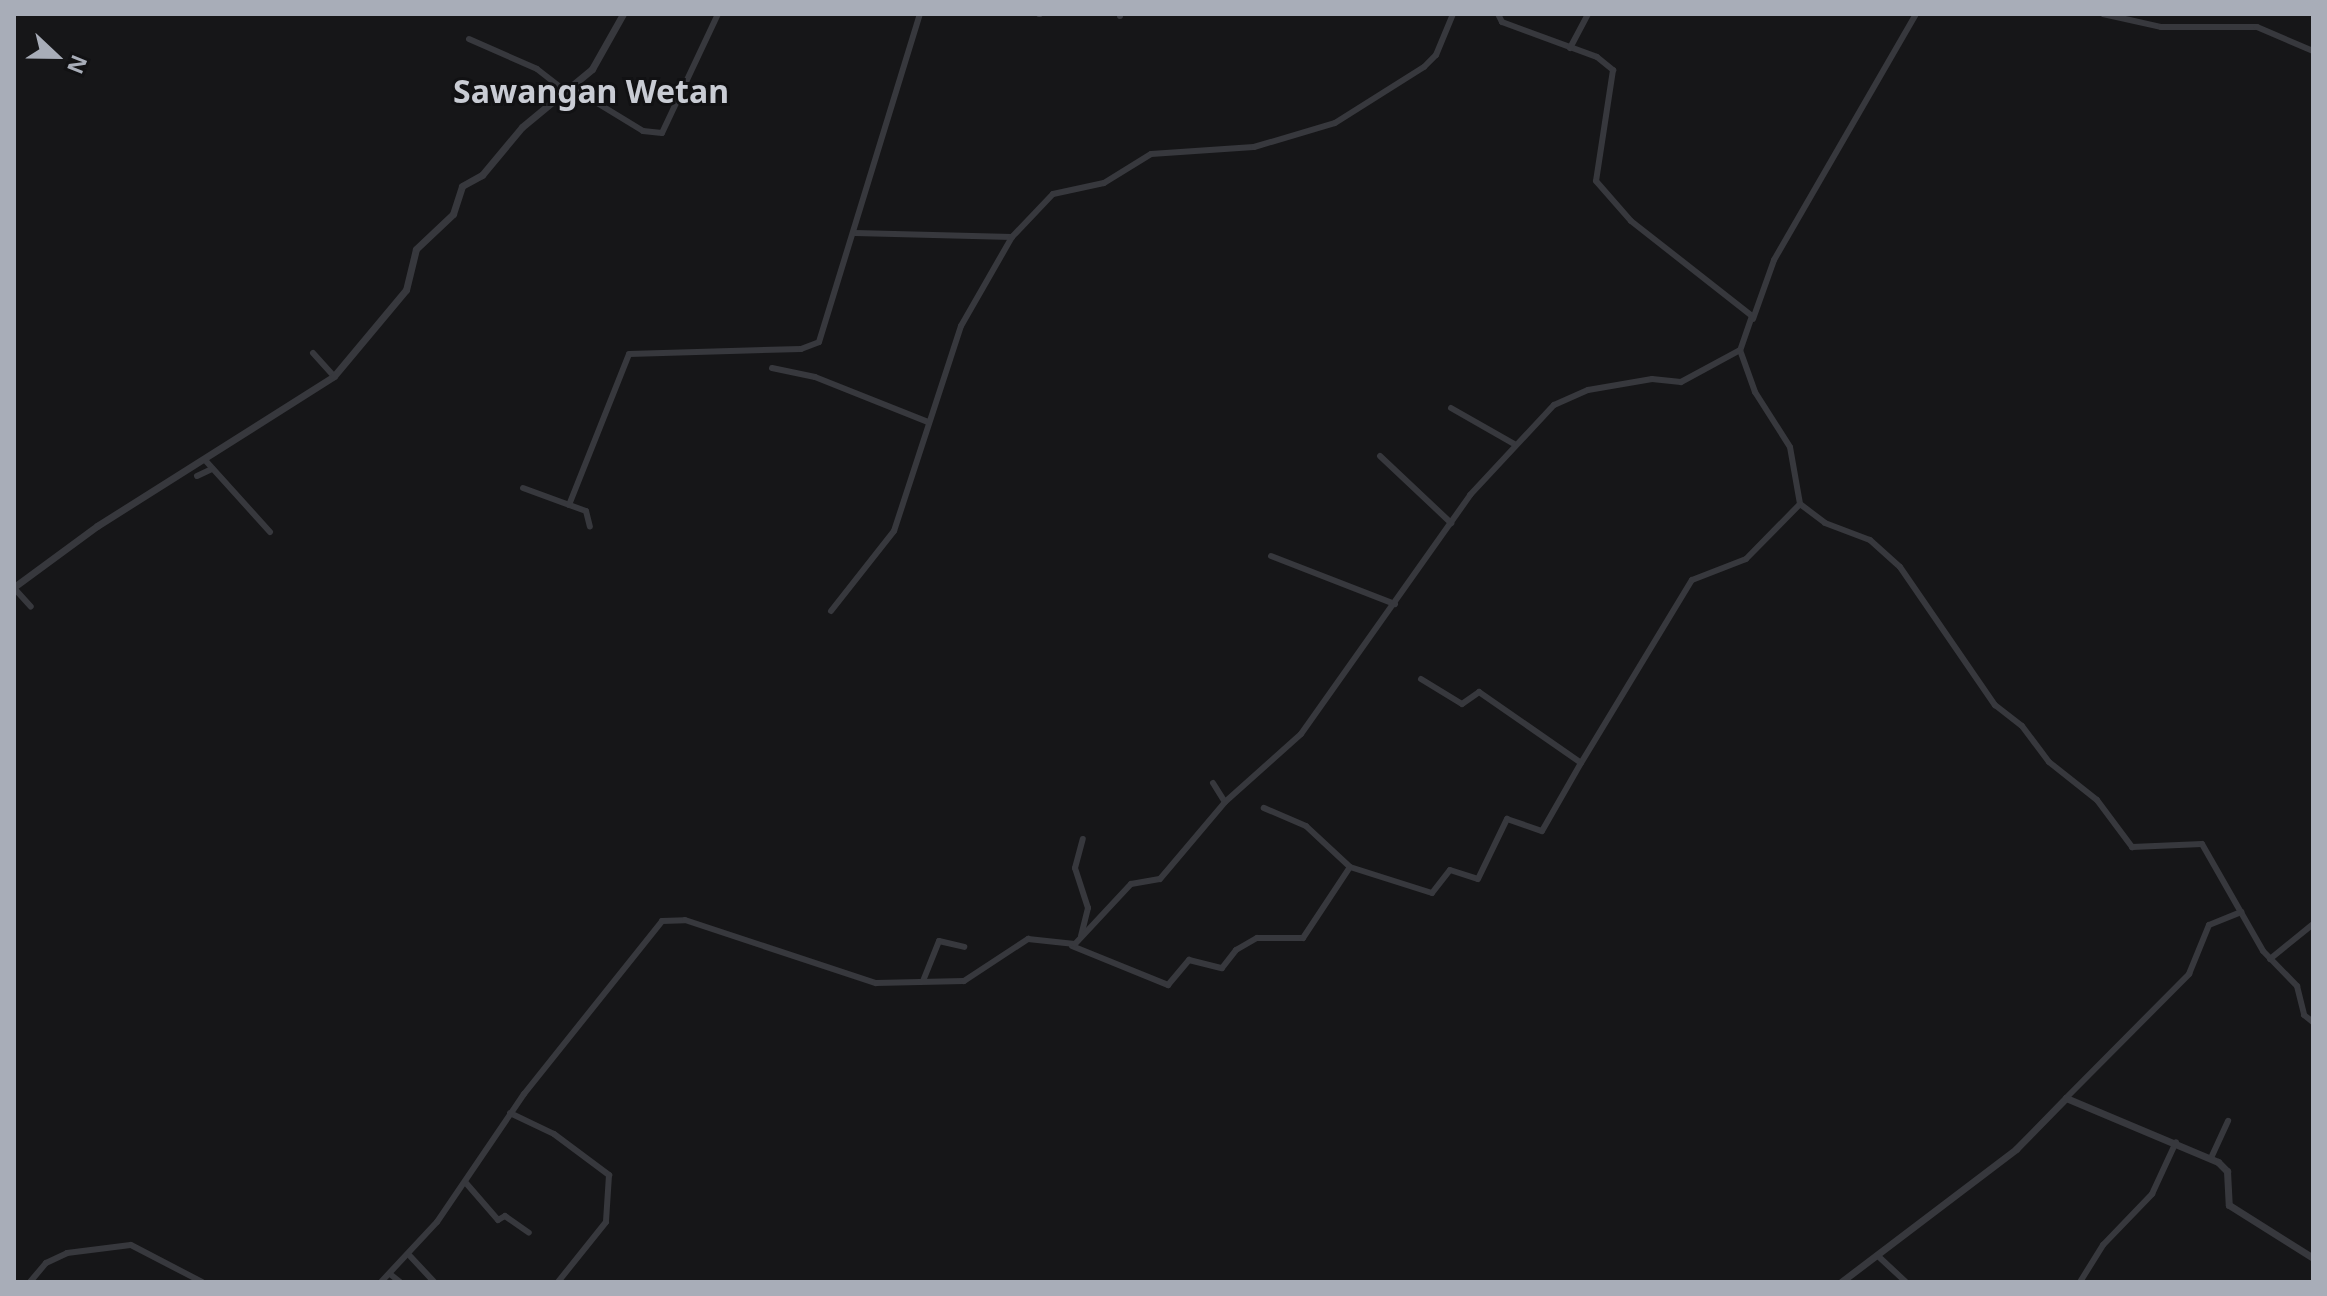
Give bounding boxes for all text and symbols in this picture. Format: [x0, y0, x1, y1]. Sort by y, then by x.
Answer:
north arrow [16, 16, 96, 96]
text: N [61, 51, 96, 79]
district label: Sawangan Wetan [453, 72, 729, 110]

